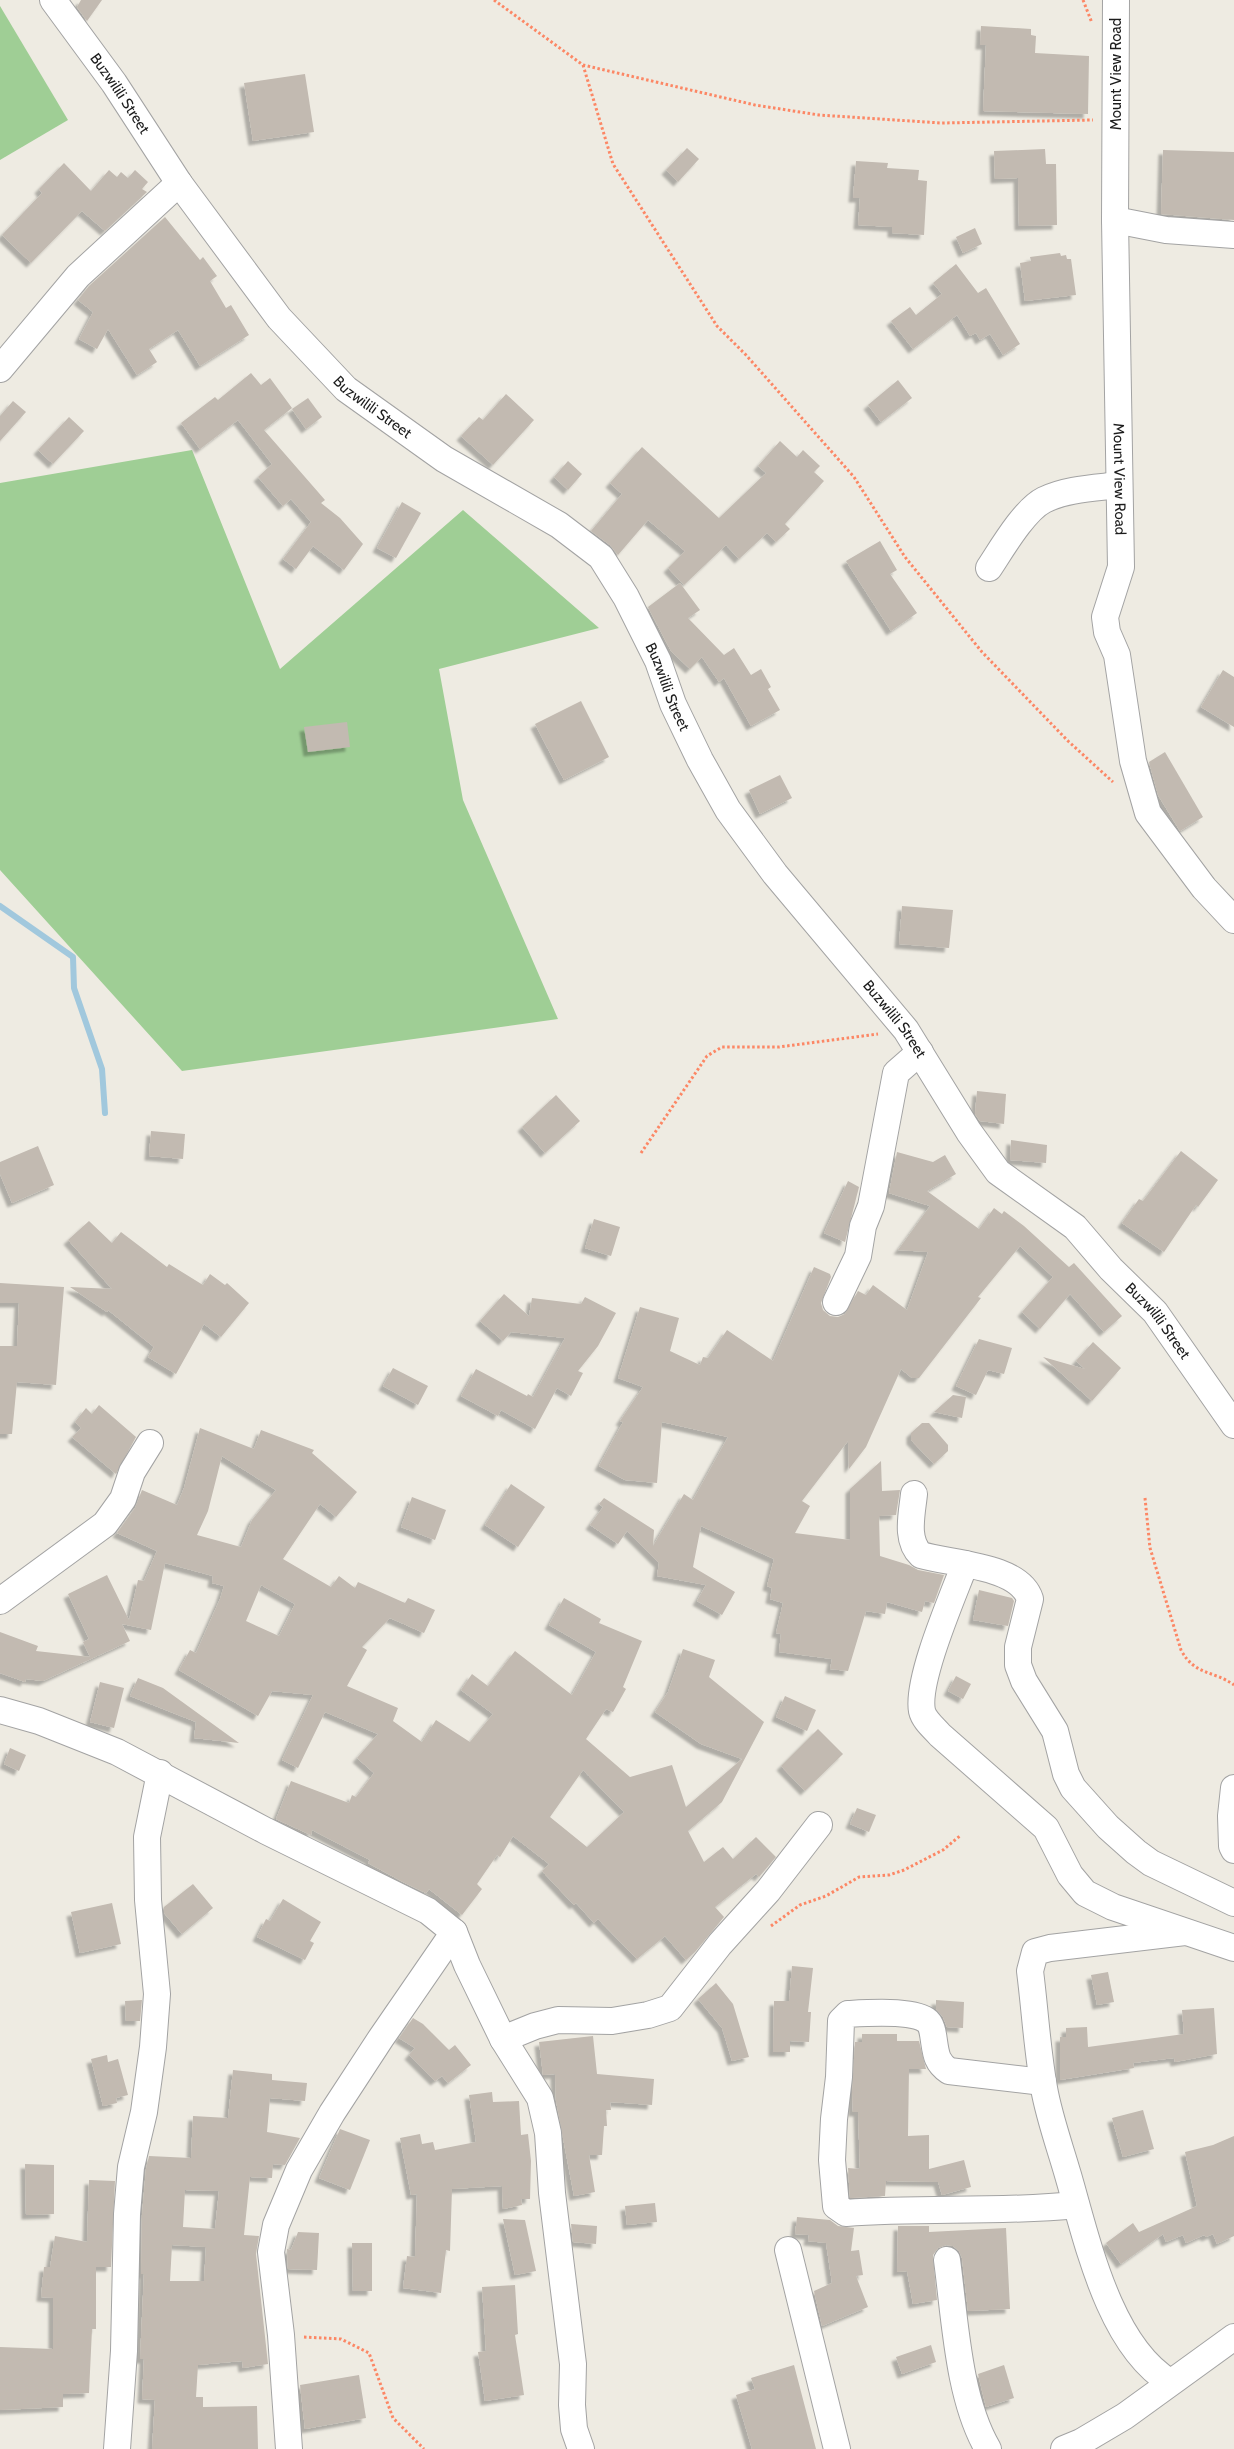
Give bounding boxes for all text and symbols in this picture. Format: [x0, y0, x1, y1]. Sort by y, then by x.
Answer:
street label: Mount View Road [1107, 18, 1125, 130]
street label: Buzwilili Street [86, 50, 154, 137]
street label: Buzwilili Street [329, 372, 415, 442]
street label: Mount View Road [1110, 423, 1129, 535]
street label: Buzwilili Street [641, 640, 694, 734]
street label: Buzwilili Street [859, 977, 930, 1061]
street label: Buzwilili Street [1122, 1279, 1194, 1363]

